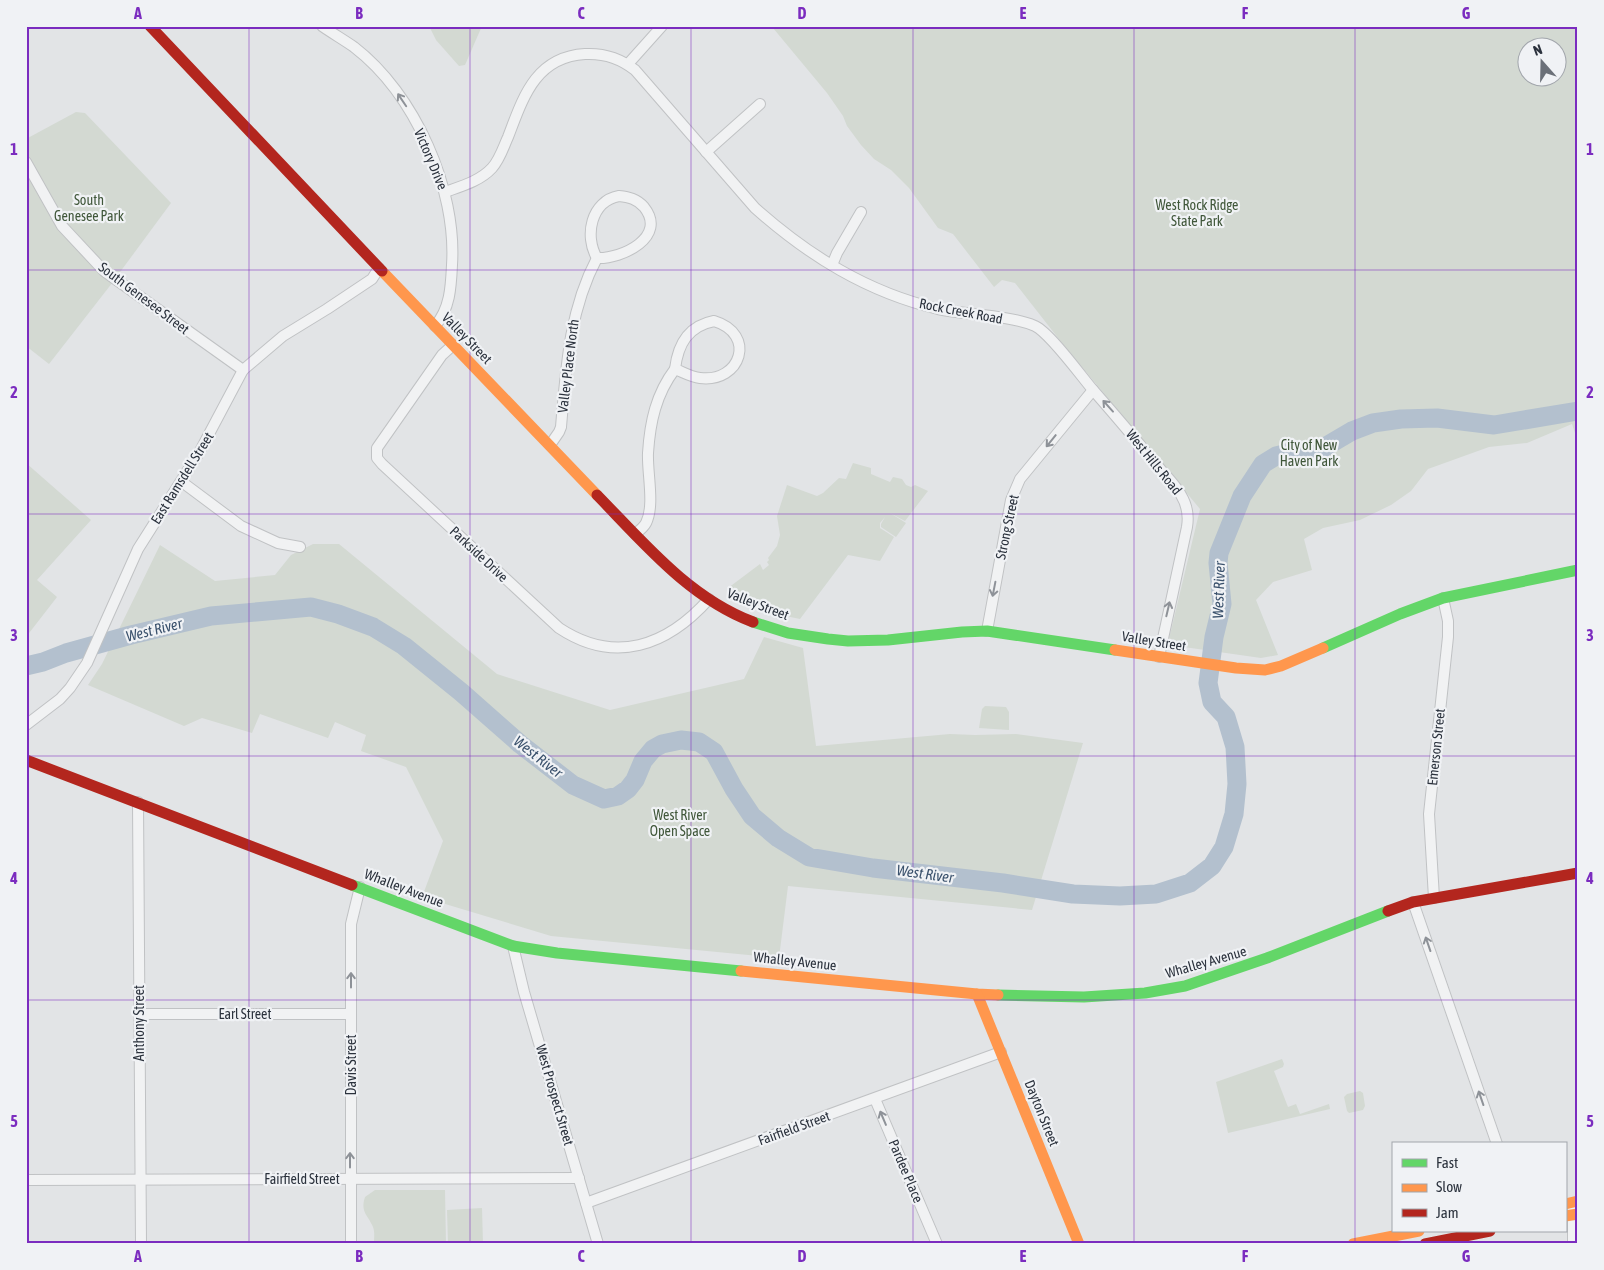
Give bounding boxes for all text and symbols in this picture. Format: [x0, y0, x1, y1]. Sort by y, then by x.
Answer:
text: A [133, 4, 142, 22]
text: B [355, 4, 363, 22]
text: C [577, 4, 585, 22]
text: D [798, 4, 807, 22]
text: E [1020, 4, 1027, 22]
text: F [1242, 4, 1249, 22]
text: G [1462, 4, 1471, 22]
north arrow [1516, 38, 1566, 88]
text: N [1531, 41, 1544, 59]
one-way arrow [397, 94, 407, 108]
street label: Victory Drive [411, 126, 451, 192]
text: 1 [10, 140, 18, 158]
text: 1 [1586, 140, 1594, 158]
park label: South Genesee Park [54, 192, 124, 224]
park label: West Rock Ridge State Park [1156, 197, 1238, 229]
street label: South Genesee Street [96, 259, 192, 337]
street label: Rock Creek Road [918, 295, 1004, 327]
street label: Valley Street [439, 309, 495, 367]
street label: Valley Place North [554, 318, 582, 414]
text: 2 [10, 383, 18, 401]
text: 2 [1586, 383, 1594, 401]
one-way arrow [1102, 400, 1114, 413]
street label: West Hills Road [1123, 426, 1185, 498]
street label: East Ramsdell Street [147, 429, 217, 527]
one-way arrow [1045, 434, 1056, 447]
park label: City of New Haven Park [1280, 437, 1338, 469]
street label: Strong Street [992, 493, 1022, 561]
street label: Parkside Drive [447, 523, 511, 585]
water label: West River [1209, 561, 1228, 619]
one-way arrow [989, 580, 999, 596]
street label: Valley Street [725, 585, 791, 623]
one-way arrow [1164, 601, 1173, 617]
water label: West River [124, 614, 184, 645]
text: 3 [10, 626, 18, 644]
text: 3 [1586, 626, 1594, 644]
street label: Valley Street [1121, 628, 1187, 654]
street label: Emerson Street [1424, 708, 1448, 786]
water label: West River [511, 732, 566, 781]
park label: West River Open Space [650, 807, 710, 839]
water label: West River [896, 861, 955, 886]
street label: Whalley Avenue [362, 866, 446, 910]
text: 4 [9, 869, 18, 887]
text: 4 [1585, 869, 1594, 887]
one-way arrow [1423, 937, 1432, 952]
street label: Whalley Avenue [1164, 943, 1248, 981]
street label: Whalley Avenue [753, 949, 837, 973]
one-way arrow [346, 972, 356, 988]
street label: Anthony Street [131, 985, 147, 1061]
street label: Earl Street [219, 1006, 271, 1022]
street label: Davis Street [343, 1035, 359, 1095]
street label: West Prospect Street [533, 1043, 577, 1147]
street label: Dayton Street [1021, 1078, 1063, 1148]
one-way arrow [1476, 1090, 1485, 1106]
street label: Fairfield Street [756, 1108, 832, 1148]
one-way arrow [878, 1111, 888, 1126]
text: 5 [10, 1112, 18, 1130]
text: 5 [1586, 1112, 1594, 1130]
street label: Pardee Place [886, 1137, 926, 1205]
legend [1392, 1142, 1566, 1232]
one-way arrow [345, 1152, 355, 1168]
text: Fast [1436, 1154, 1458, 1171]
street label: Fairfield Street [264, 1171, 340, 1187]
text: Slow [1436, 1178, 1462, 1195]
text: Jam [1436, 1204, 1459, 1221]
text: A [133, 1247, 142, 1265]
text: B [355, 1247, 363, 1265]
text: C [577, 1247, 585, 1265]
text: D [798, 1247, 807, 1265]
text: E [1020, 1247, 1027, 1265]
text: F [1242, 1247, 1249, 1265]
text: G [1462, 1247, 1471, 1265]

